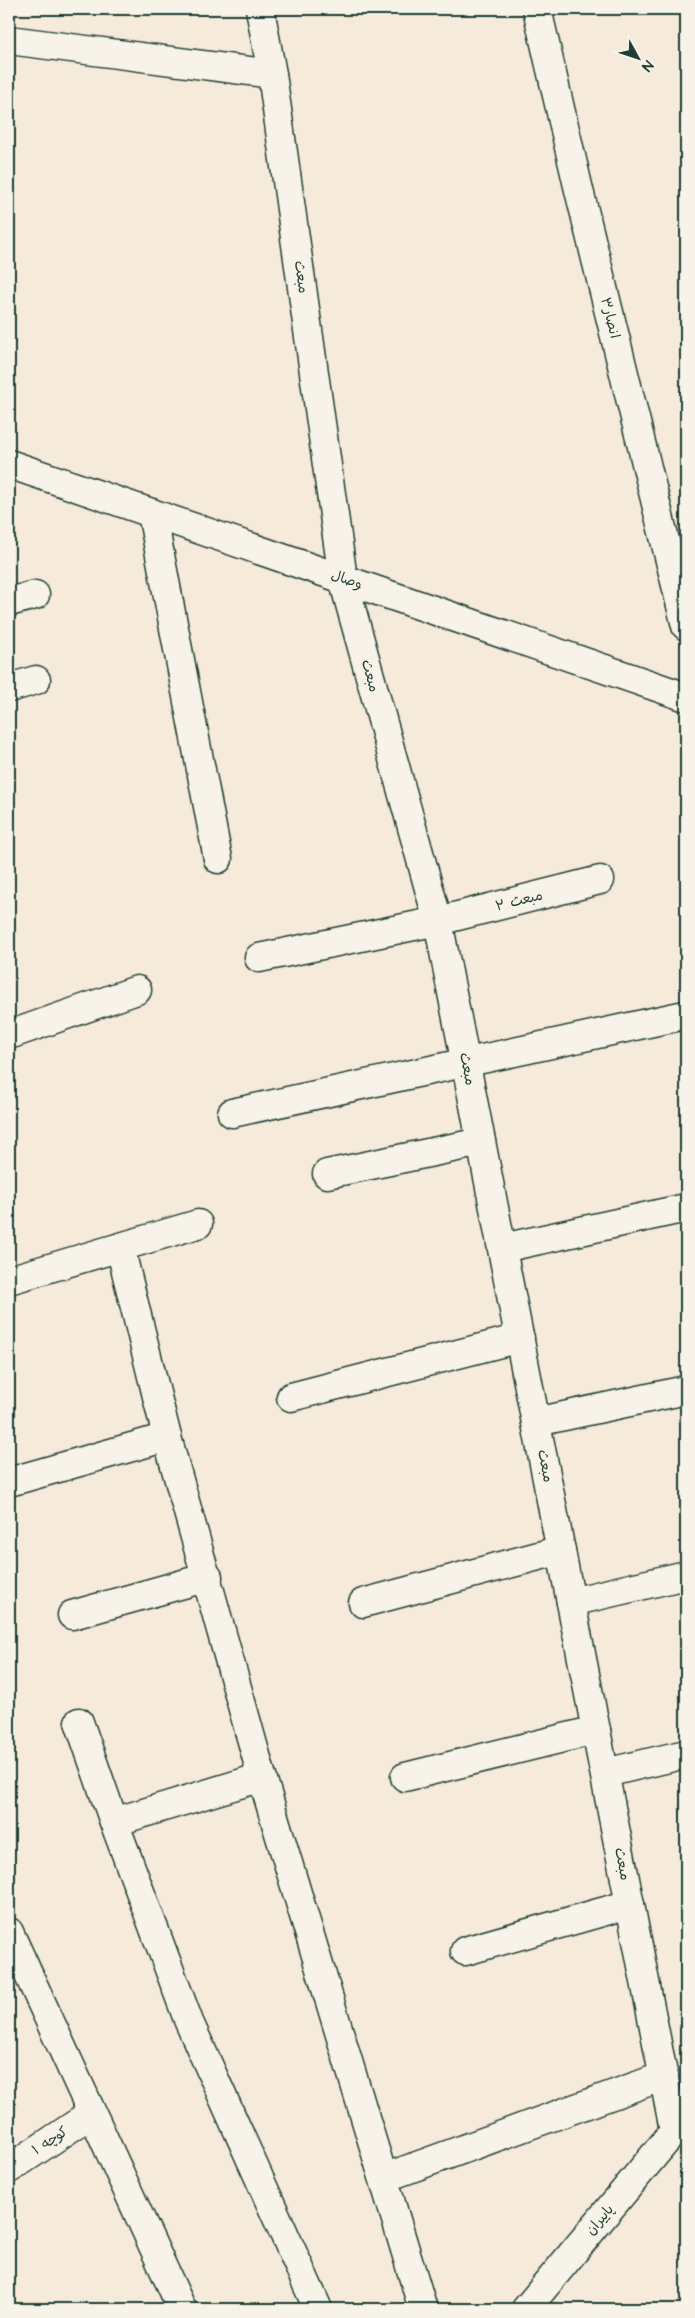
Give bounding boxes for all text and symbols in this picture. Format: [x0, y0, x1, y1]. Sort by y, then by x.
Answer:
north arrow [612, 32, 662, 82]
text: N [637, 56, 658, 76]
street label: مبعث [289, 259, 313, 295]
street label: انصار۳ [595, 295, 625, 341]
street label: وصال [328, 565, 366, 595]
street label: مبعث [356, 657, 384, 695]
street label: مبعث ۲ [493, 885, 545, 917]
street label: مبعث [454, 1051, 480, 1087]
street label: مبعث [532, 1448, 558, 1484]
street label: مبعث [609, 1846, 635, 1882]
street label: کوچه ۱ [28, 2122, 72, 2160]
street label: پاییران [581, 2200, 619, 2240]

